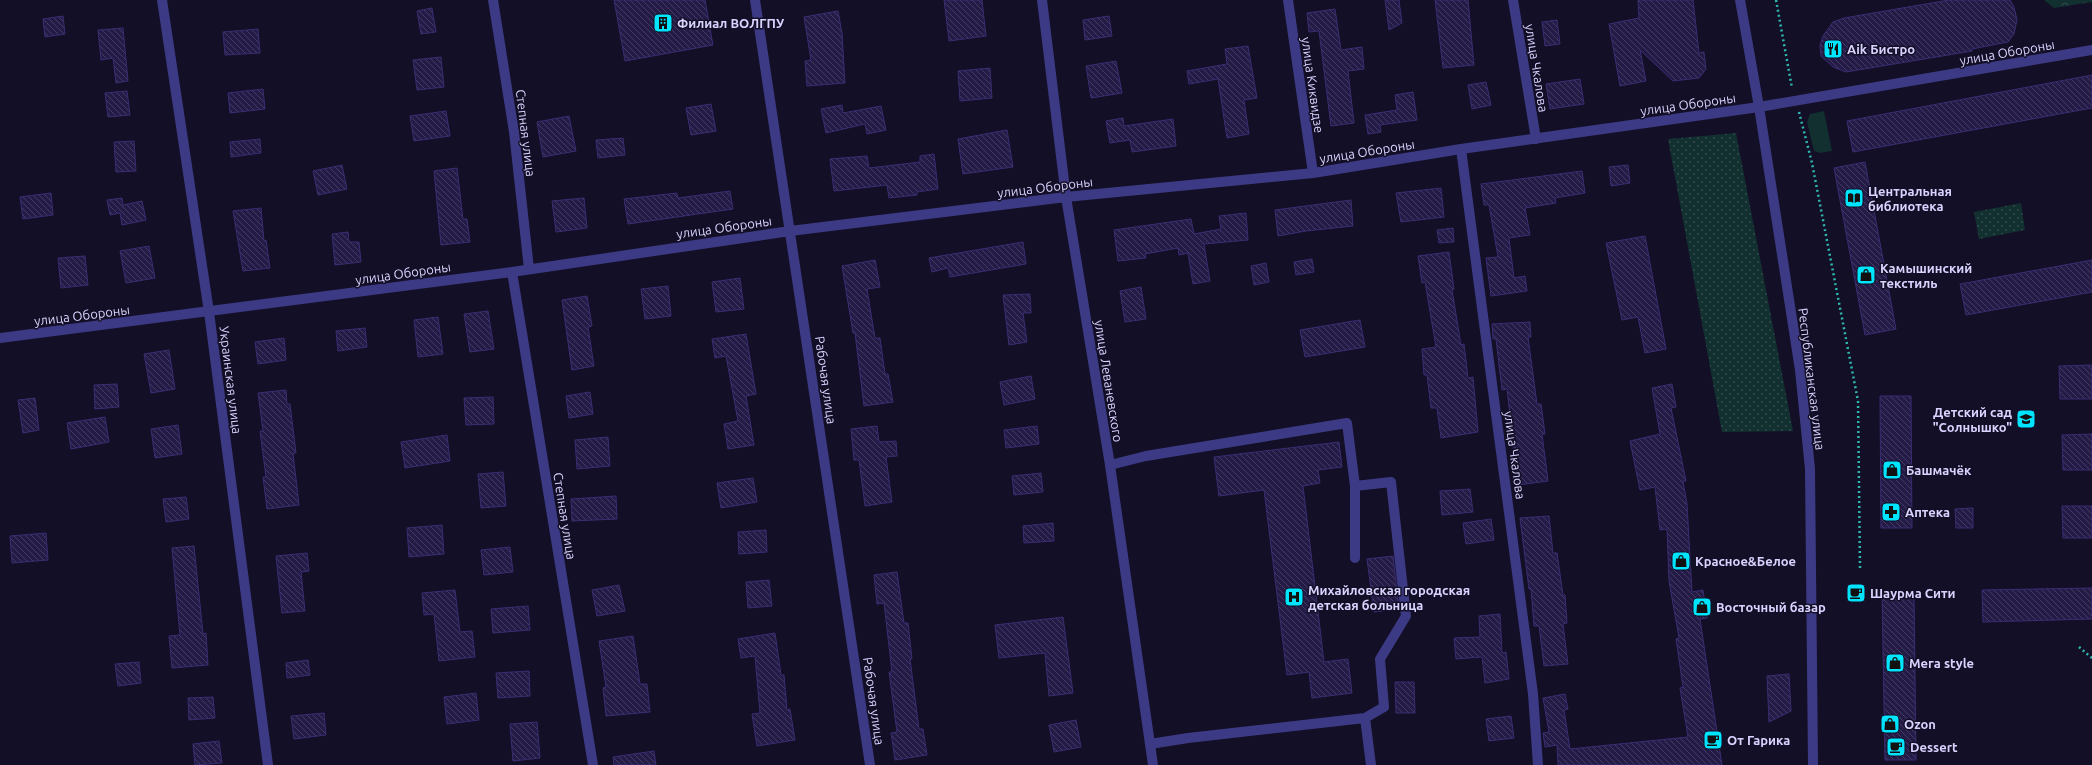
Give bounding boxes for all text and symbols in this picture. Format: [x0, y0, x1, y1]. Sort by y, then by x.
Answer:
building icon: Филиал ВОЛГПУ [652, 12, 674, 34]
place label: Филиал ВОЛГПУ [677, 16, 785, 30]
street label: улица Чкалова [1523, 23, 1551, 113]
street label: улица Киквидзе [1299, 36, 1327, 134]
street label: улица Обороны [1958, 37, 2056, 67]
restaurant icon: Aik Бистро [1822, 38, 1844, 60]
place label: Aik Бистро [1847, 42, 1915, 56]
street label: Степная улица [514, 88, 538, 178]
street label: улица Обороны [1639, 90, 1737, 118]
street label: улица Обороны [1318, 137, 1416, 165]
street label: улица Обороны [996, 174, 1094, 200]
place label: Центральная библиотека [1868, 184, 1952, 213]
library icon: Центральная библиотека [1843, 187, 1865, 209]
street label: улица Обороны [675, 213, 773, 241]
street label: улица Обороны [354, 259, 452, 287]
place label: Камышинский текстиль [1880, 261, 1972, 290]
shop icon: Камышинский текстиль [1855, 264, 1877, 286]
street label: улица Обороны [33, 302, 131, 328]
street label: Республиканская улица [1796, 307, 1828, 451]
street label: улица Леваневского [1092, 319, 1126, 443]
street label: Украинская улица [217, 325, 245, 435]
street label: Рабочая улица [813, 335, 839, 425]
place label: Детский сад "Солнышко" [1933, 405, 2012, 434]
school or university icon: Детский сад "Солнышко" [2015, 408, 2037, 430]
street label: улица Чкалова [1502, 410, 1528, 500]
shop icon: Башмачёк [1881, 459, 1903, 481]
place label: Башмачёк [1906, 463, 1972, 477]
street label: Степная улица [551, 471, 579, 561]
pharmacy icon: Аптека [1880, 501, 1902, 523]
place label: Аптека [1905, 505, 1950, 519]
shop icon: Красное&Белое [1670, 550, 1692, 572]
place label: Красное&Белое [1695, 554, 1796, 568]
cafe icon: Шаурма Сити [1845, 582, 1867, 604]
place label: Михайловская городская детская больница [1308, 583, 1470, 612]
hospital icon: Михайловская городская детская больница [1283, 586, 1305, 608]
place label: Шаурма Сити [1870, 586, 1956, 600]
shop icon: Восточный базар [1691, 596, 1713, 618]
place label: Восточный базар [1716, 600, 1826, 614]
shop icon: Мега style [1884, 652, 1906, 674]
street label: Рабочая улица [861, 656, 887, 746]
place label: Мега style [1909, 656, 1974, 670]
shop icon: Ozon [1879, 713, 1901, 735]
place label: Ozon [1904, 717, 1936, 731]
cafe icon: От Гарика [1702, 729, 1724, 751]
place label: От Гарика [1727, 733, 1790, 747]
cafe icon: Dessert [1885, 736, 1907, 758]
place label: Dessert [1910, 740, 1958, 754]

